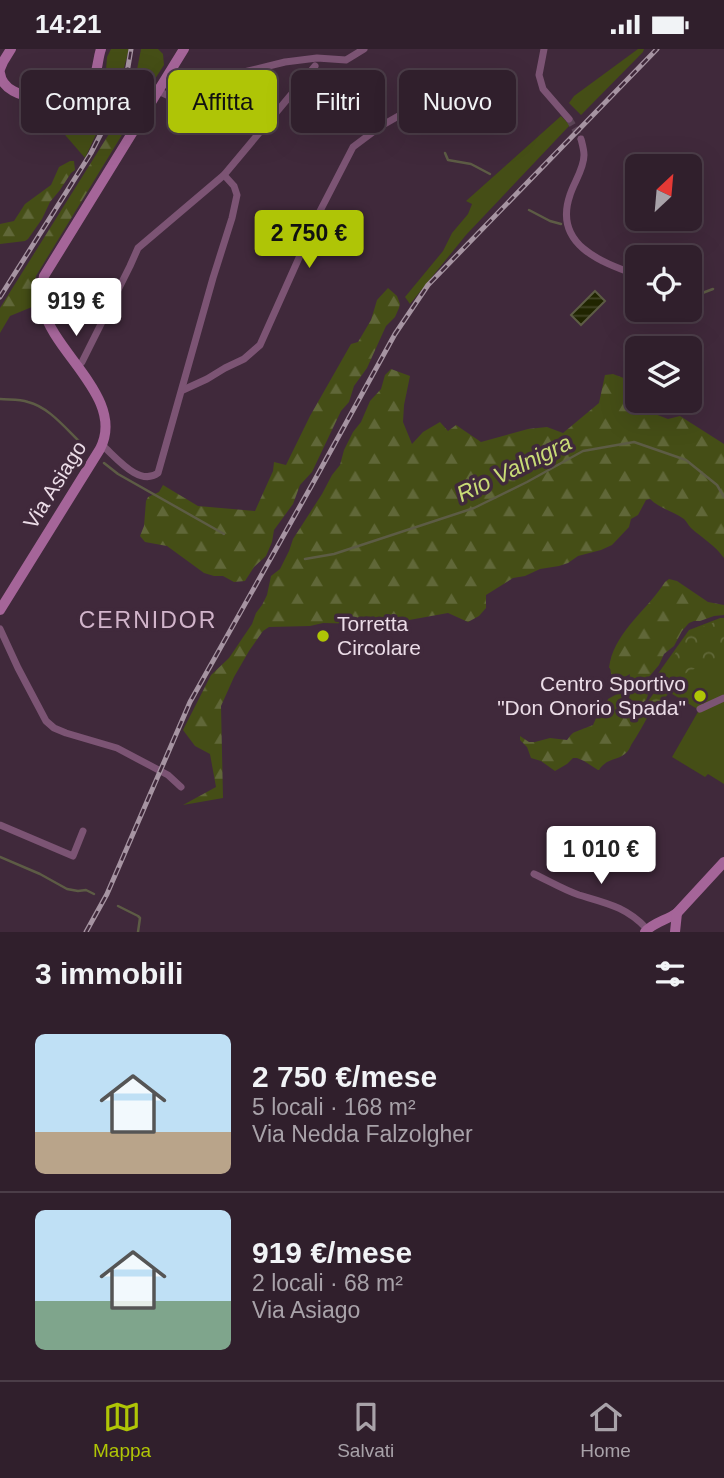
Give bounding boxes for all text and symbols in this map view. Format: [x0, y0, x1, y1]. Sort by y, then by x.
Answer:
text: 14:21 [35, 9, 102, 39]
chip: Compra [21, 70, 154, 133]
chip: Affitta [168, 70, 277, 133]
chip: Filtri [291, 70, 385, 133]
chip: Nuovo [399, 70, 516, 133]
north arrow [625, 154, 702, 231]
map controls [625, 154, 702, 413]
pin: 2 750 € [244, 211, 374, 270]
text: 2 750 € [271, 220, 347, 246]
button: locate [625, 245, 702, 322]
pin: 919 € [27, 279, 125, 338]
text: 919 € [47, 288, 105, 314]
button: layers [625, 336, 702, 413]
water label: Rio Valnigra [452, 429, 576, 507]
street label: Via Asiago [19, 437, 91, 533]
district label: CERNIDOR [79, 607, 217, 633]
place label: Torretta Circolare [337, 612, 421, 659]
marker: Torretta Circolare [315, 628, 331, 644]
place label: Centro Sportivo "Don Onorio Spada" [497, 672, 686, 719]
marker: Centro Sportivo "Don Onorio Spada" [692, 688, 708, 704]
pin: 1 010 € [536, 827, 666, 886]
text: 1 010 € [563, 836, 639, 862]
icon: filters [651, 955, 689, 993]
text: 3 immobili [35, 957, 183, 990]
text: 2 750 €/mese [252, 1060, 437, 1093]
icon: home [91, 1062, 175, 1146]
text: 5 locali · 168 m² [252, 1094, 416, 1120]
text: Via Nedda Falzolgher [252, 1121, 473, 1147]
text: 919 €/mese [252, 1236, 412, 1269]
icon: home [91, 1238, 175, 1322]
text: 2 locali · 68 m² [252, 1270, 403, 1296]
text: Via Asiago [252, 1297, 360, 1323]
tab: Mappa [93, 1398, 151, 1462]
tab: Salvati [337, 1398, 394, 1462]
tab: Home [580, 1398, 631, 1462]

